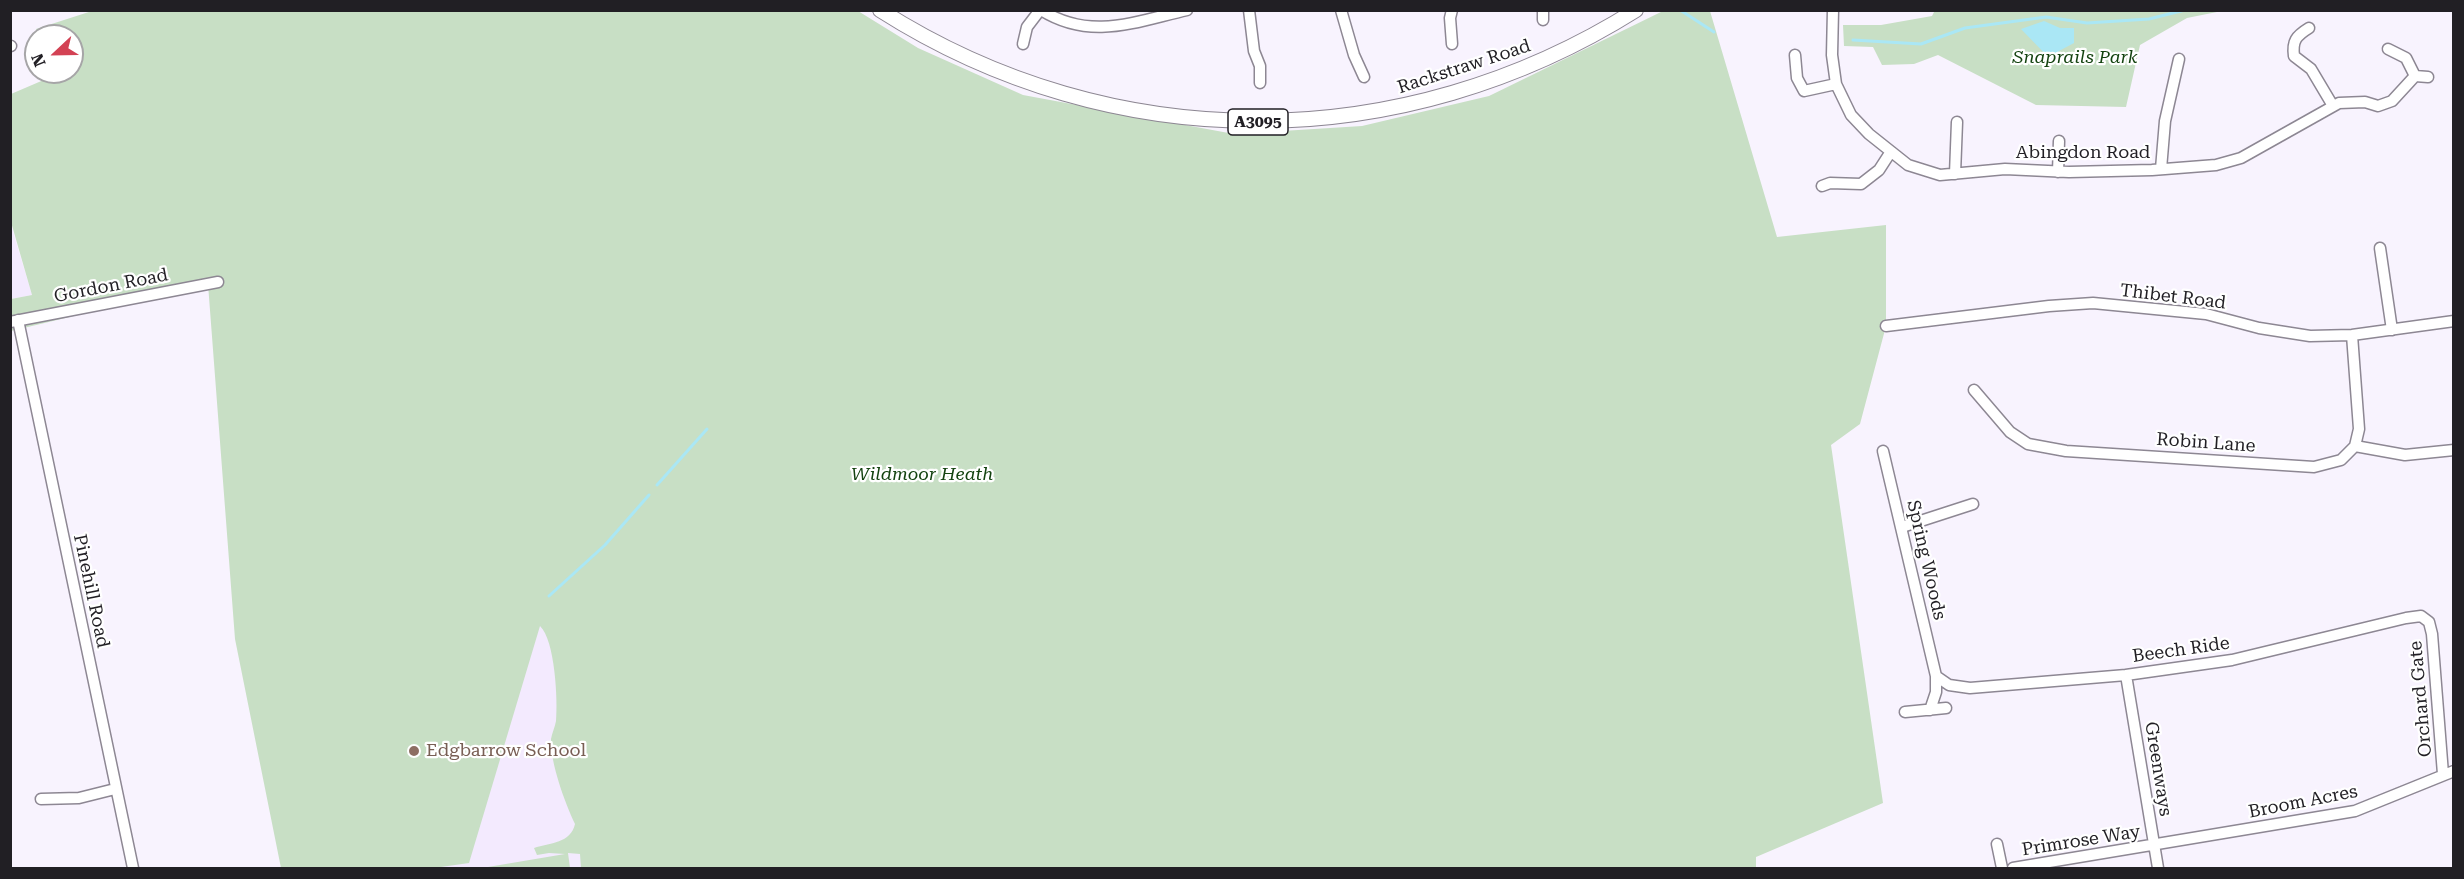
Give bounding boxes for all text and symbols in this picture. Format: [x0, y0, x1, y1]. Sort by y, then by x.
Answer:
north arrow [24, 24, 84, 84]
street label: Rackstraw Road [1395, 35, 1533, 99]
park label: Snaprails Park [2013, 47, 2137, 69]
text: N [28, 51, 50, 69]
road number: A3095 [1228, 109, 1288, 135]
street label: Abingdon Road [2016, 142, 2150, 164]
street label: Gordon Road [52, 264, 170, 308]
street label: Thibet Road [2119, 280, 2227, 314]
street label: Robin Lane [2156, 429, 2256, 457]
park label: Wildmoor Heath [851, 464, 993, 486]
street label: Spring Woods [1902, 498, 1950, 622]
street label: Pinehill Road [68, 532, 114, 650]
street label: Beech Ride [2131, 632, 2231, 668]
street label: Orchard Gate [2405, 640, 2437, 758]
street label: Greenways [2140, 720, 2176, 818]
place label: Edgbarrow School [426, 740, 586, 762]
marker: Edgbarrow School [407, 744, 421, 758]
street label: Broom Acres [2247, 781, 2359, 823]
street label: Primrose Way [2020, 821, 2142, 861]

